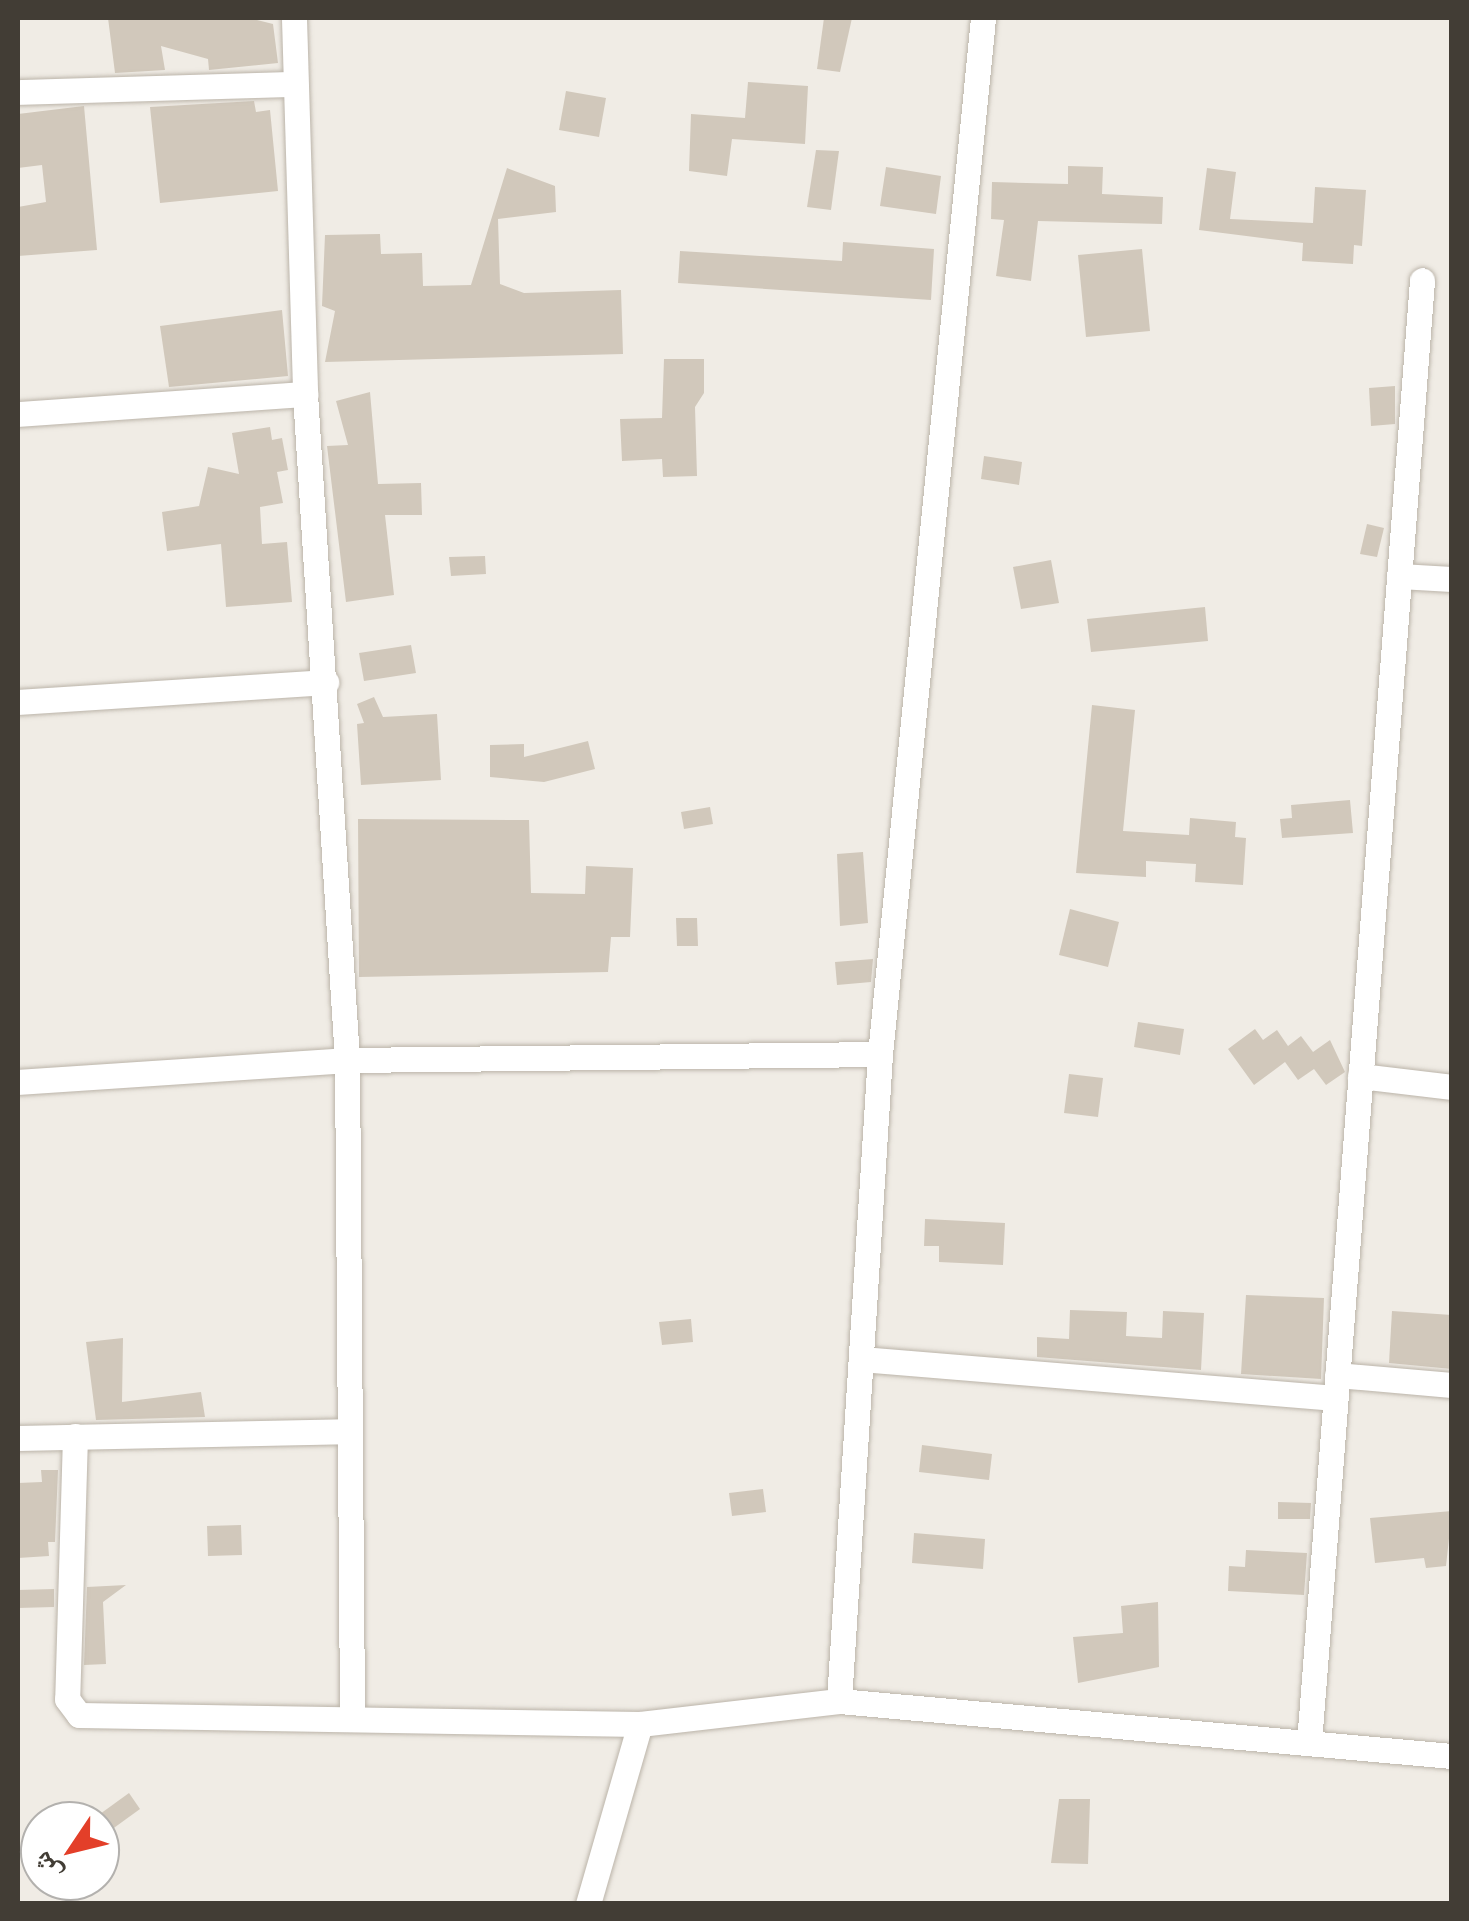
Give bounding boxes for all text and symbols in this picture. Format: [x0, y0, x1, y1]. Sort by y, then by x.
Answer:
north arrow [20, 1801, 120, 1901]
text: ش [25, 1846, 69, 1889]

